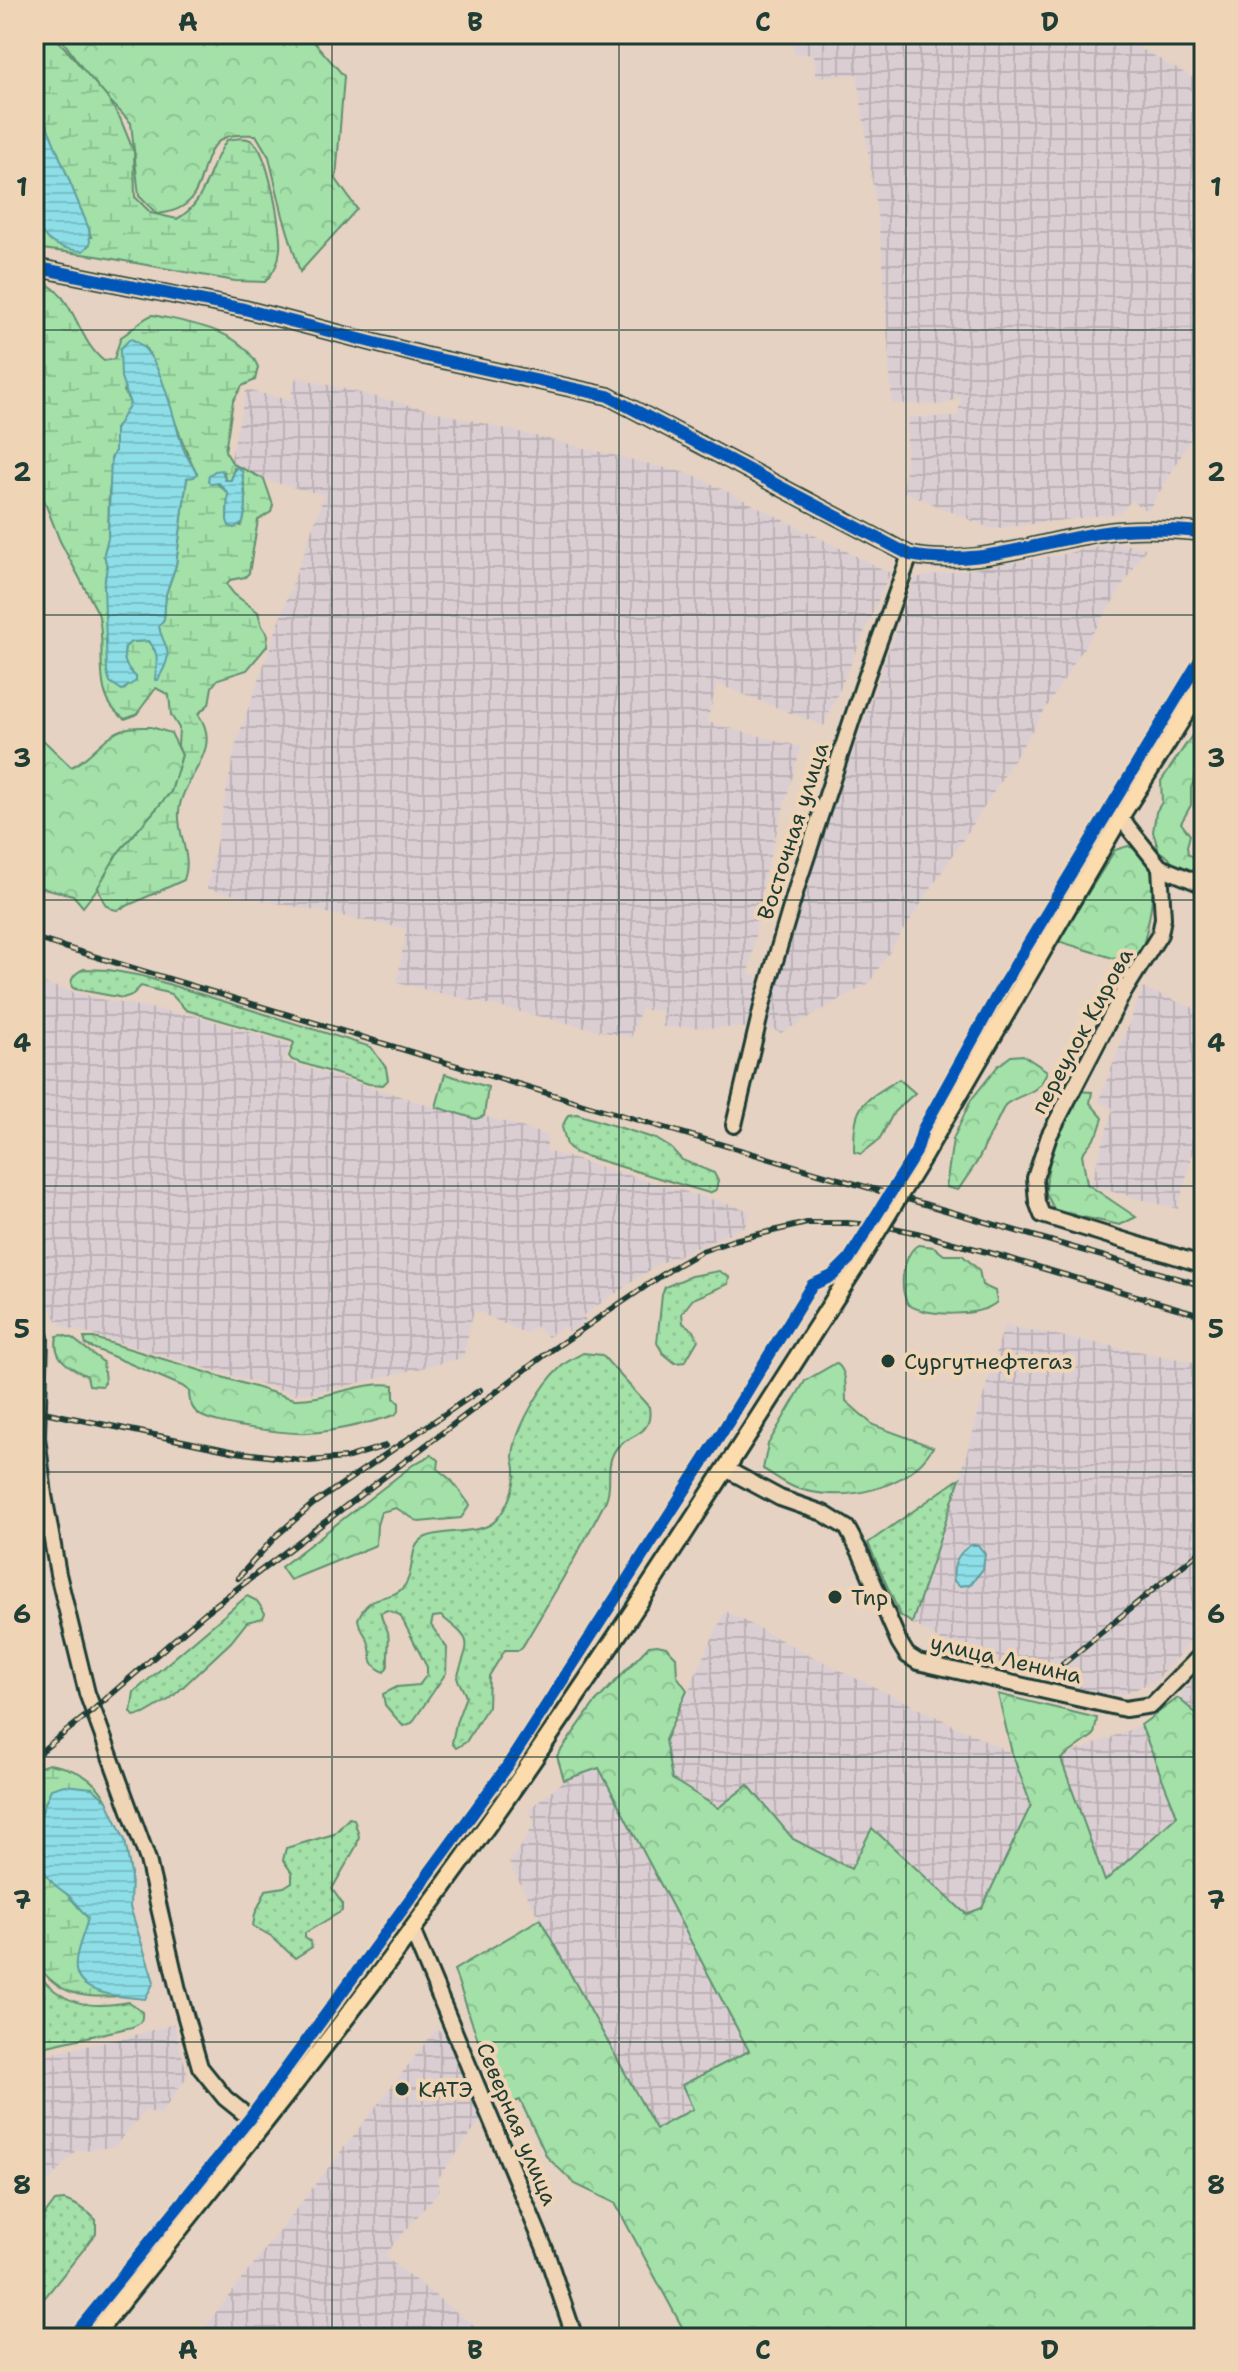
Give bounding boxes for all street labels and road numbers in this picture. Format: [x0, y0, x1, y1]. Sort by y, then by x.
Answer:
street label: Восточная улица [751, 738, 835, 923]
street label: переулок Кирова [1024, 943, 1140, 1119]
street label: улица Ленина [927, 1628, 1085, 1691]
street label: Северная улица [470, 2038, 565, 2210]

